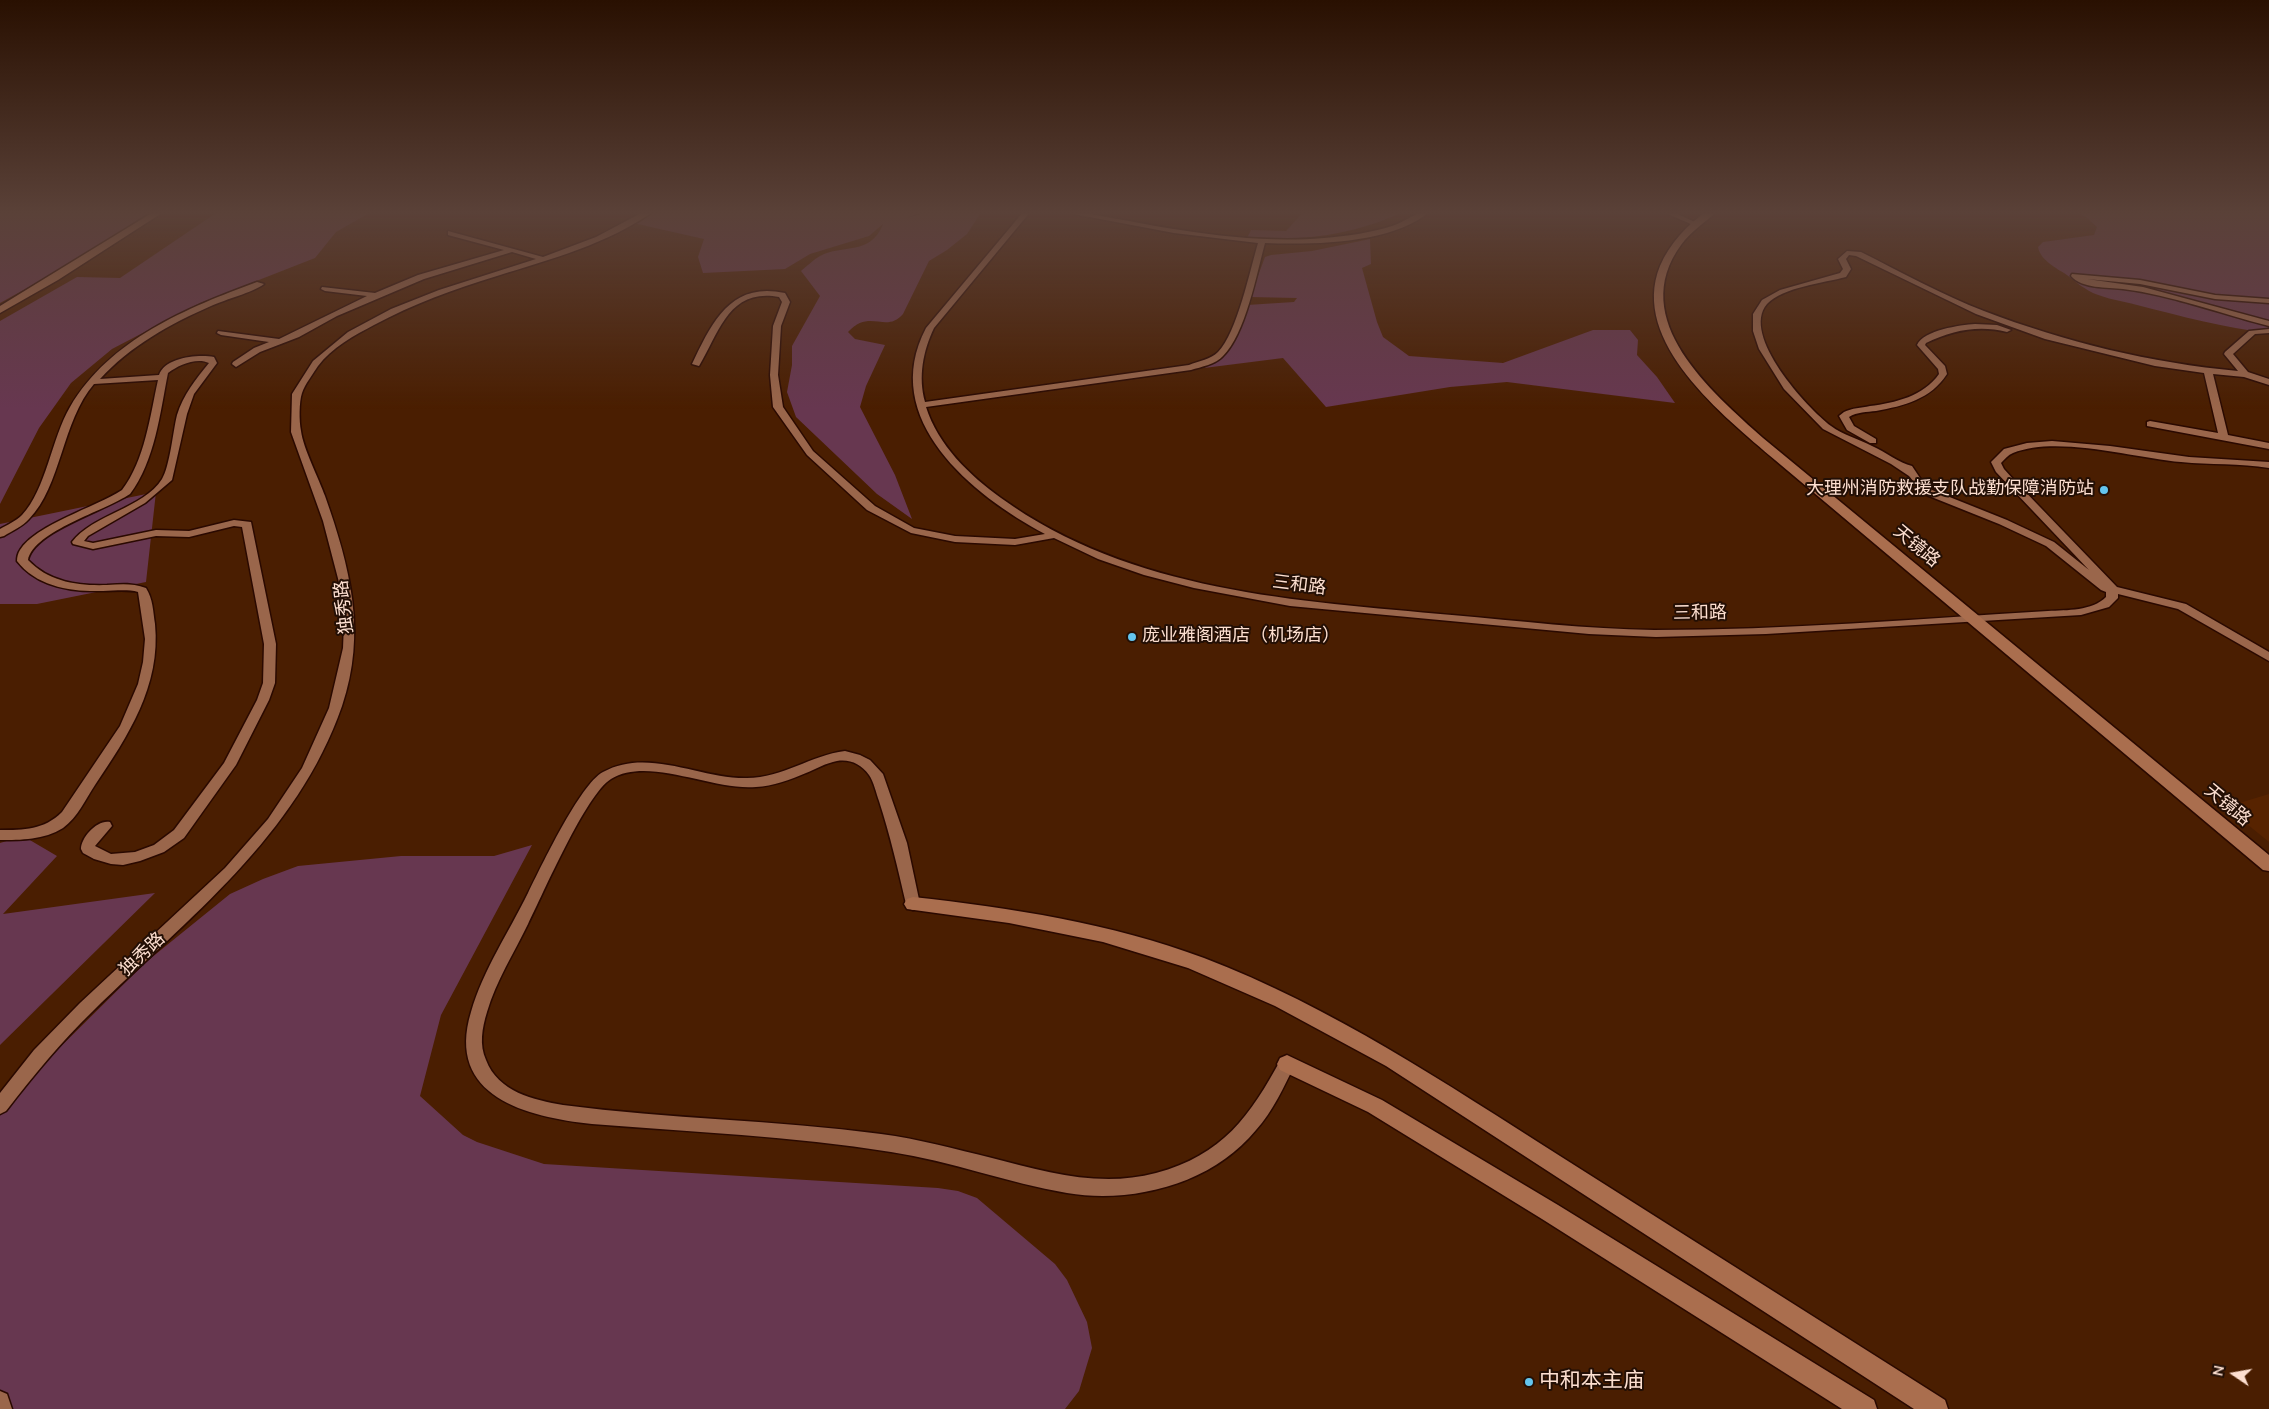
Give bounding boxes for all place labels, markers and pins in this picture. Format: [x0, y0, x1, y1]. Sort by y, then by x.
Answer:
place label: 大理州消防救援支队战勤保障消防站 [1806, 479, 2094, 501]
marker: 大理州消防救援支队战勤保障消防站 [2098, 484, 2110, 496]
place label: 庞业雅阁酒店（机场店） [1142, 626, 1340, 648]
marker: 庞业雅阁酒店（机场店） [1126, 631, 1138, 643]
place label: 中和本主庙 [1539, 1369, 1644, 1395]
marker: 中和本主庙 [1523, 1376, 1535, 1388]

